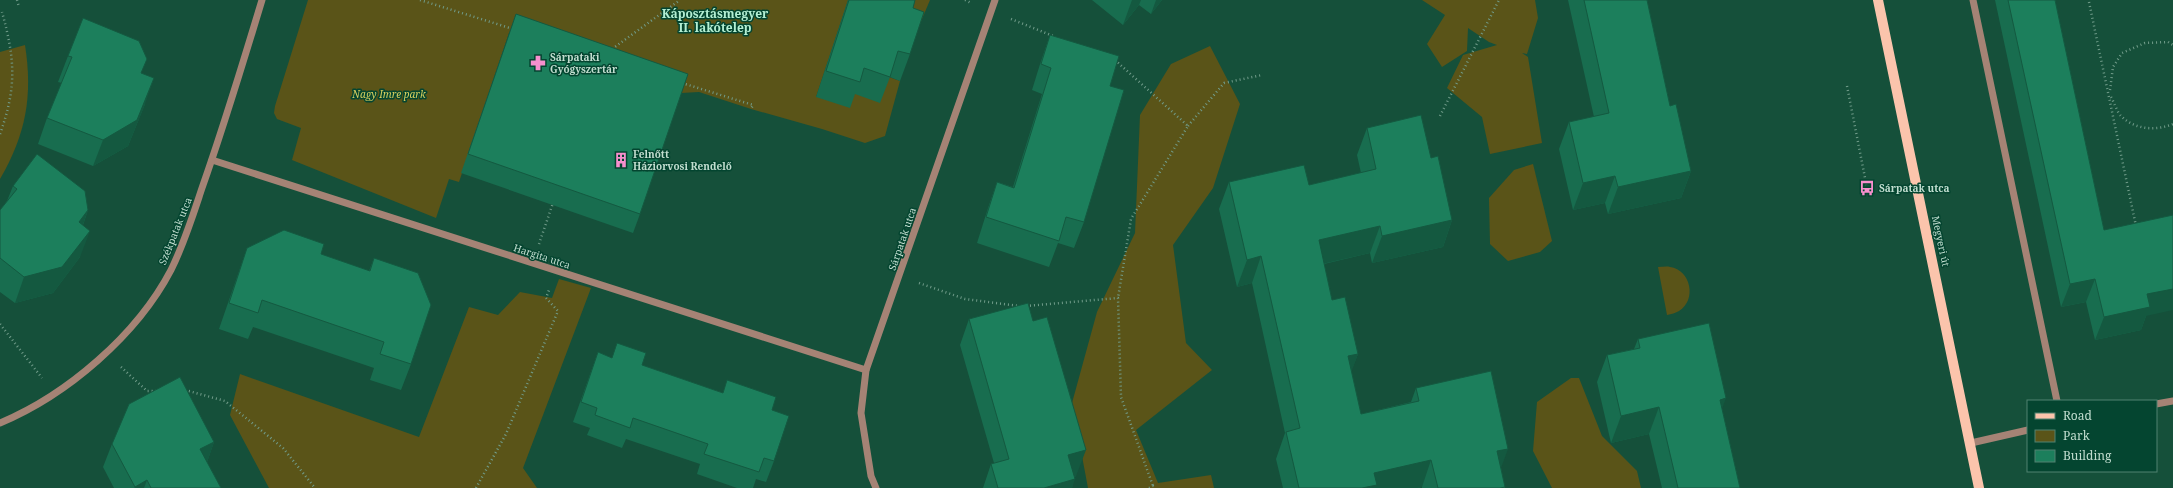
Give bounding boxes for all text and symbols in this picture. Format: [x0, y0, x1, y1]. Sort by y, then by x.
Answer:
district label: Káposztásmegyer II. lakótelep [662, 5, 769, 36]
place label: Sárpataki Gyógyszertár [550, 50, 618, 76]
pharmacy icon: Sárpataki Gyógyszertár [529, 54, 547, 72]
park label: Nagy Imre park [351, 87, 426, 101]
place label: Felnőtt Háziorvosi Rendelő [633, 147, 732, 173]
building icon: Felnőtt Háziorvosi Rendelő [612, 151, 630, 169]
bus stop icon: Sárpatak utca [1858, 179, 1876, 197]
place label: Sárpatak utca [1879, 181, 1949, 195]
street label: Székpatak utca [155, 195, 195, 267]
street label: Sárpatak utca [885, 205, 919, 272]
street label: Megyeri út [1929, 214, 1953, 268]
street label: Hargita utca [512, 240, 573, 272]
legend [2027, 400, 2157, 472]
text: Road [2063, 407, 2093, 424]
text: Park [2063, 427, 2091, 444]
text: Building [2063, 447, 2112, 464]

